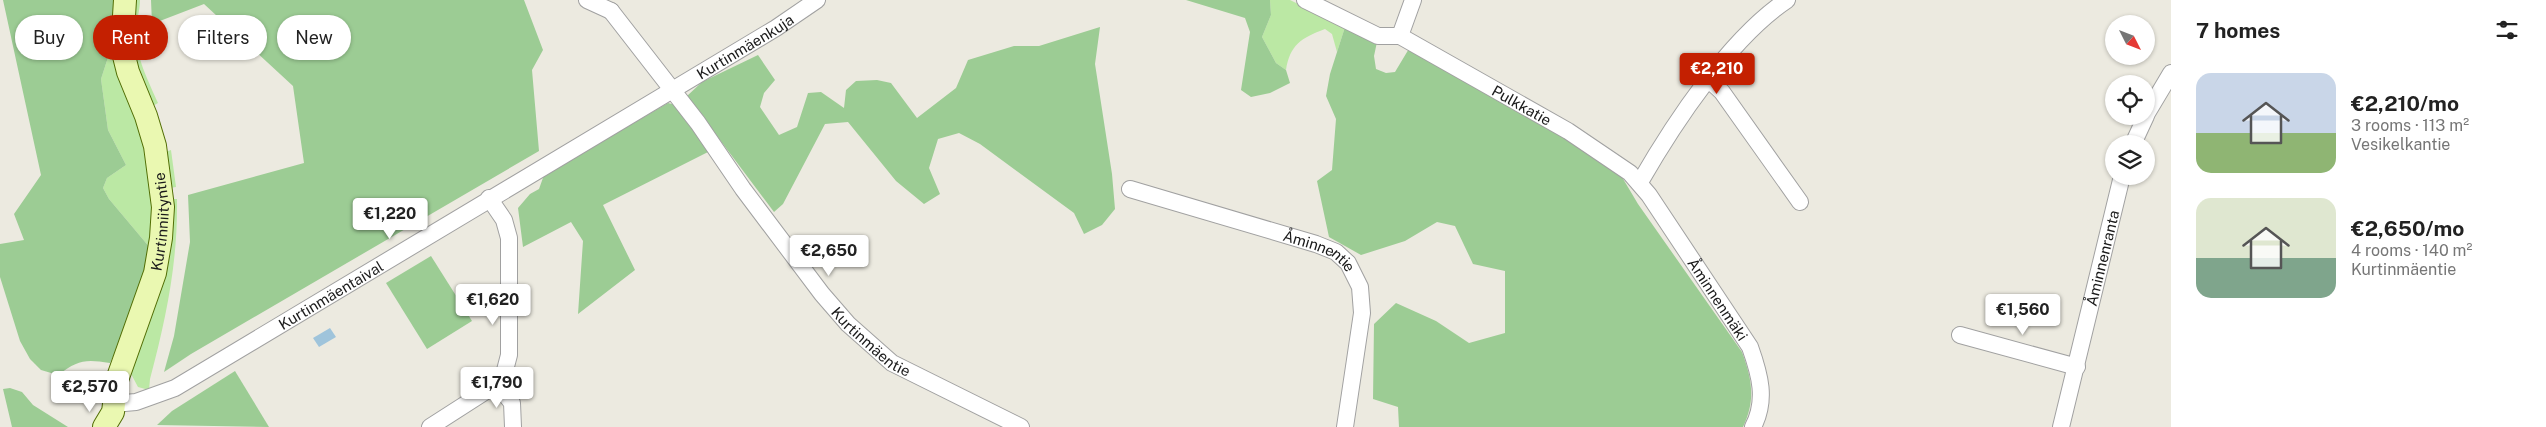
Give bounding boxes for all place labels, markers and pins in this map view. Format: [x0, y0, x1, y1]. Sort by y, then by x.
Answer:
pin: €2,210 [1676, 52, 1758, 95]
pin: €1,220 [349, 198, 431, 240]
pin: €2,650 [788, 234, 870, 277]
pin: €1,620 [452, 284, 534, 326]
pin: €1,560 [1982, 294, 2064, 336]
pin: €1,790 [456, 366, 538, 409]
pin: €2,570 [49, 370, 131, 413]

